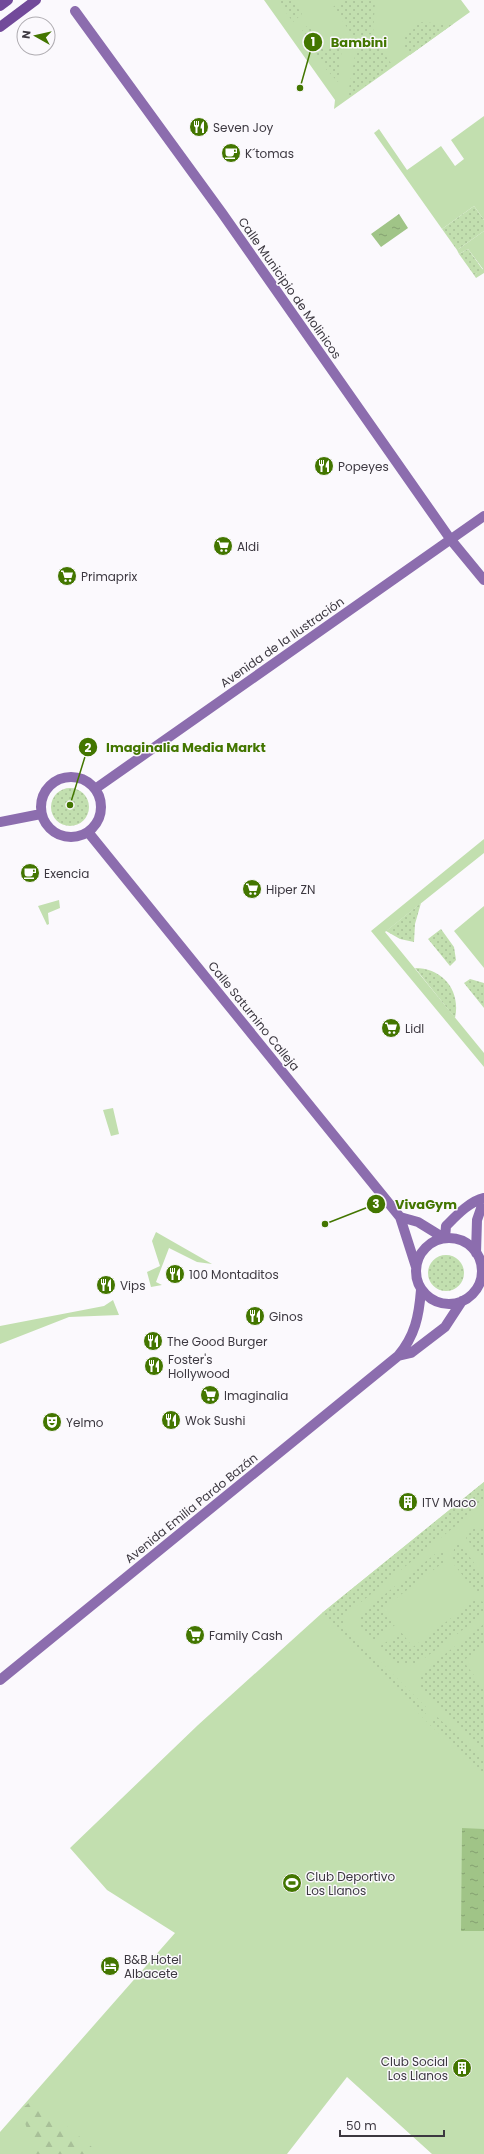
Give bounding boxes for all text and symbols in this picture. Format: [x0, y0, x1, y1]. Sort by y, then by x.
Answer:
north arrow [16, 16, 56, 56]
text: N [18, 29, 35, 40]
callout: Bambini [303, 30, 395, 55]
text: 1 [311, 33, 315, 50]
text: Bambini [331, 33, 387, 52]
restaurant icon: Seven Joy [188, 116, 210, 138]
place label: Seven Joy [213, 119, 274, 136]
cafe icon: K´tomas [220, 142, 242, 164]
place label: K´tomas [245, 145, 294, 162]
street label: Calle Municipio de Molinicos [234, 214, 346, 362]
restaurant icon: Popeyes [313, 455, 335, 477]
place label: Popeyes [338, 458, 389, 475]
supermarket icon: Aldi [212, 535, 234, 557]
place label: Aldi [237, 538, 259, 555]
supermarket icon: Primaprix [56, 565, 78, 587]
place label: Primaprix [81, 568, 137, 585]
street label: Avenida de la Ilustración [217, 593, 347, 691]
callout: Imaginalia Media Markt [78, 735, 274, 760]
text: Imaginalia Media Markt [106, 738, 266, 757]
text: 2 [85, 739, 92, 756]
cafe icon: Exencia [19, 862, 41, 884]
place label: Exencia [44, 865, 89, 882]
supermarket icon: Hiper ZN [241, 878, 263, 900]
place label: Hiper ZN [266, 881, 315, 898]
street label: Calle Saturnino Calleja [204, 958, 304, 1074]
supermarket icon: Lidl [380, 1017, 402, 1039]
place label: Lidl [405, 1020, 424, 1037]
callout: VivaGym [366, 1192, 465, 1217]
text: 3 [372, 1195, 380, 1212]
text: VivaGym [395, 1195, 457, 1214]
restaurant icon: 100 Montaditos [164, 1263, 186, 1285]
place label: 100 Montaditos [189, 1266, 279, 1283]
restaurant icon: Vips [95, 1274, 117, 1296]
place label: Vips [120, 1277, 145, 1294]
restaurant icon: Ginos [244, 1305, 266, 1327]
place label: Ginos [269, 1308, 303, 1325]
restaurant icon: The Good Burger [142, 1330, 164, 1352]
place label: The Good Burger [167, 1333, 268, 1350]
place label: Foster's Hollywood [168, 1351, 230, 1382]
restaurant icon: Foster's Hollywood [143, 1355, 165, 1377]
supermarket icon: Imaginalia [199, 1384, 221, 1406]
place label: Imaginalia [224, 1387, 288, 1404]
restaurant icon: Wok Sushi [160, 1409, 182, 1431]
theatre icon: Yelmo [41, 1411, 63, 1433]
place label: Wok Sushi [185, 1412, 245, 1429]
place label: Yelmo [66, 1414, 104, 1431]
street label: Avenida Emilia Pardo Bazán [121, 1449, 261, 1567]
building icon: ITV Maco [397, 1491, 419, 1513]
place label: ITV Maco [422, 1494, 476, 1511]
supermarket icon: Family Cash [184, 1624, 206, 1646]
place label: Family Cash [209, 1627, 283, 1644]
place label: Club Deportivo Los Llanos [306, 1868, 395, 1899]
sports icon: Club Deportivo Los Llanos [281, 1872, 303, 1894]
place label: B&B Hotel Albacete [124, 1951, 182, 1982]
hotel icon: B&B Hotel Albacete [99, 1955, 121, 1977]
place label: Club Social Los Llanos [381, 2053, 448, 2084]
building icon: Club Social Los Llanos [451, 2057, 473, 2079]
scale bar [340, 2112, 444, 2138]
text: 50 m [346, 2117, 377, 2134]

